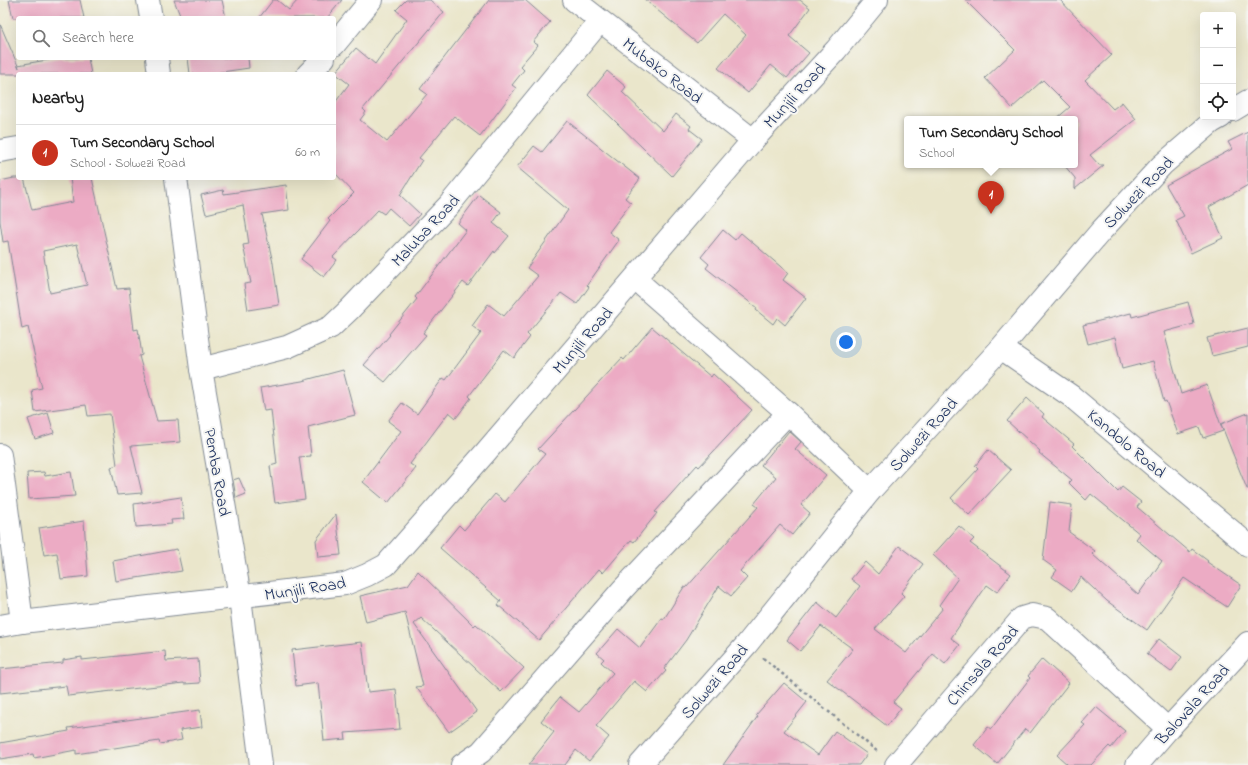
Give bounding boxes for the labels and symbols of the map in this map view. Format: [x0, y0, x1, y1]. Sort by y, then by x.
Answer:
street label: Mubako Road [617, 32, 708, 111]
street label: Munjili Road [758, 57, 832, 135]
street label: Solwezi Road [1098, 151, 1180, 235]
pin: 1 [978, 181, 1004, 214]
street label: Maluba Road [386, 189, 467, 273]
street label: Munjili Road [547, 302, 620, 380]
your location [836, 332, 856, 352]
street label: Solwezi Road [884, 392, 965, 478]
street label: Kandolo Road [1081, 404, 1171, 485]
street label: Pemba Road [196, 426, 237, 519]
street label: Munjili Road [263, 571, 348, 608]
street label: Chinsala Road [941, 620, 1026, 712]
street label: Solwezi Road [675, 639, 755, 725]
street label: Balovala Road [1149, 659, 1237, 752]

